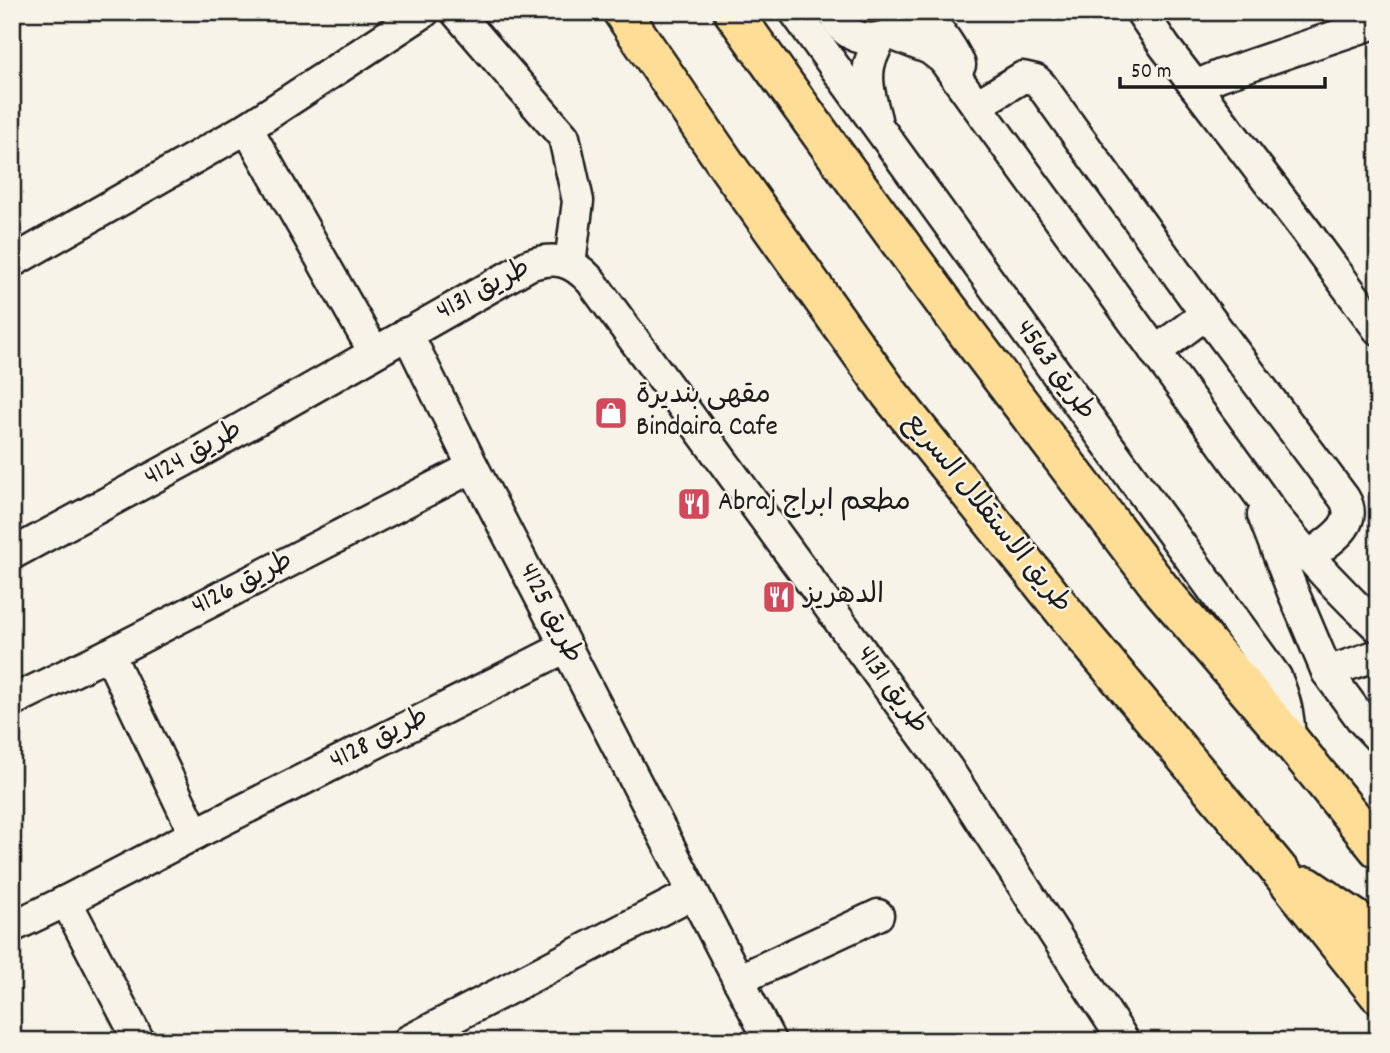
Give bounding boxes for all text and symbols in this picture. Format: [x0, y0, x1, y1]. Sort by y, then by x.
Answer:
scale bar [1120, 46, 1325, 90]
text: 50 m [1131, 58, 1171, 88]
street label: طريق 4131 [430, 250, 538, 332]
street label: طريق 4563 [1004, 312, 1104, 430]
place label: مقهى بنديرة Bindaira Cafe [636, 377, 778, 449]
shop icon: مقهى بنديرة Bindaira Cafe [592, 394, 630, 432]
street label: طريق الاستقلال السريع [892, 405, 1080, 623]
street label: طريق 4124 [138, 412, 250, 498]
place label: Abraj مطعم ابراج [718, 484, 911, 524]
restaurant icon: Abraj مطعم ابراج [675, 485, 713, 523]
street label: طريق 4126 [185, 542, 301, 628]
street label: طريق 4125 [507, 557, 591, 671]
place label: الدهريز [802, 577, 884, 617]
restaurant icon: الدهريز [760, 578, 798, 616]
street label: طريق 4131 [845, 638, 937, 744]
street label: طريق 4128 [324, 698, 436, 782]

